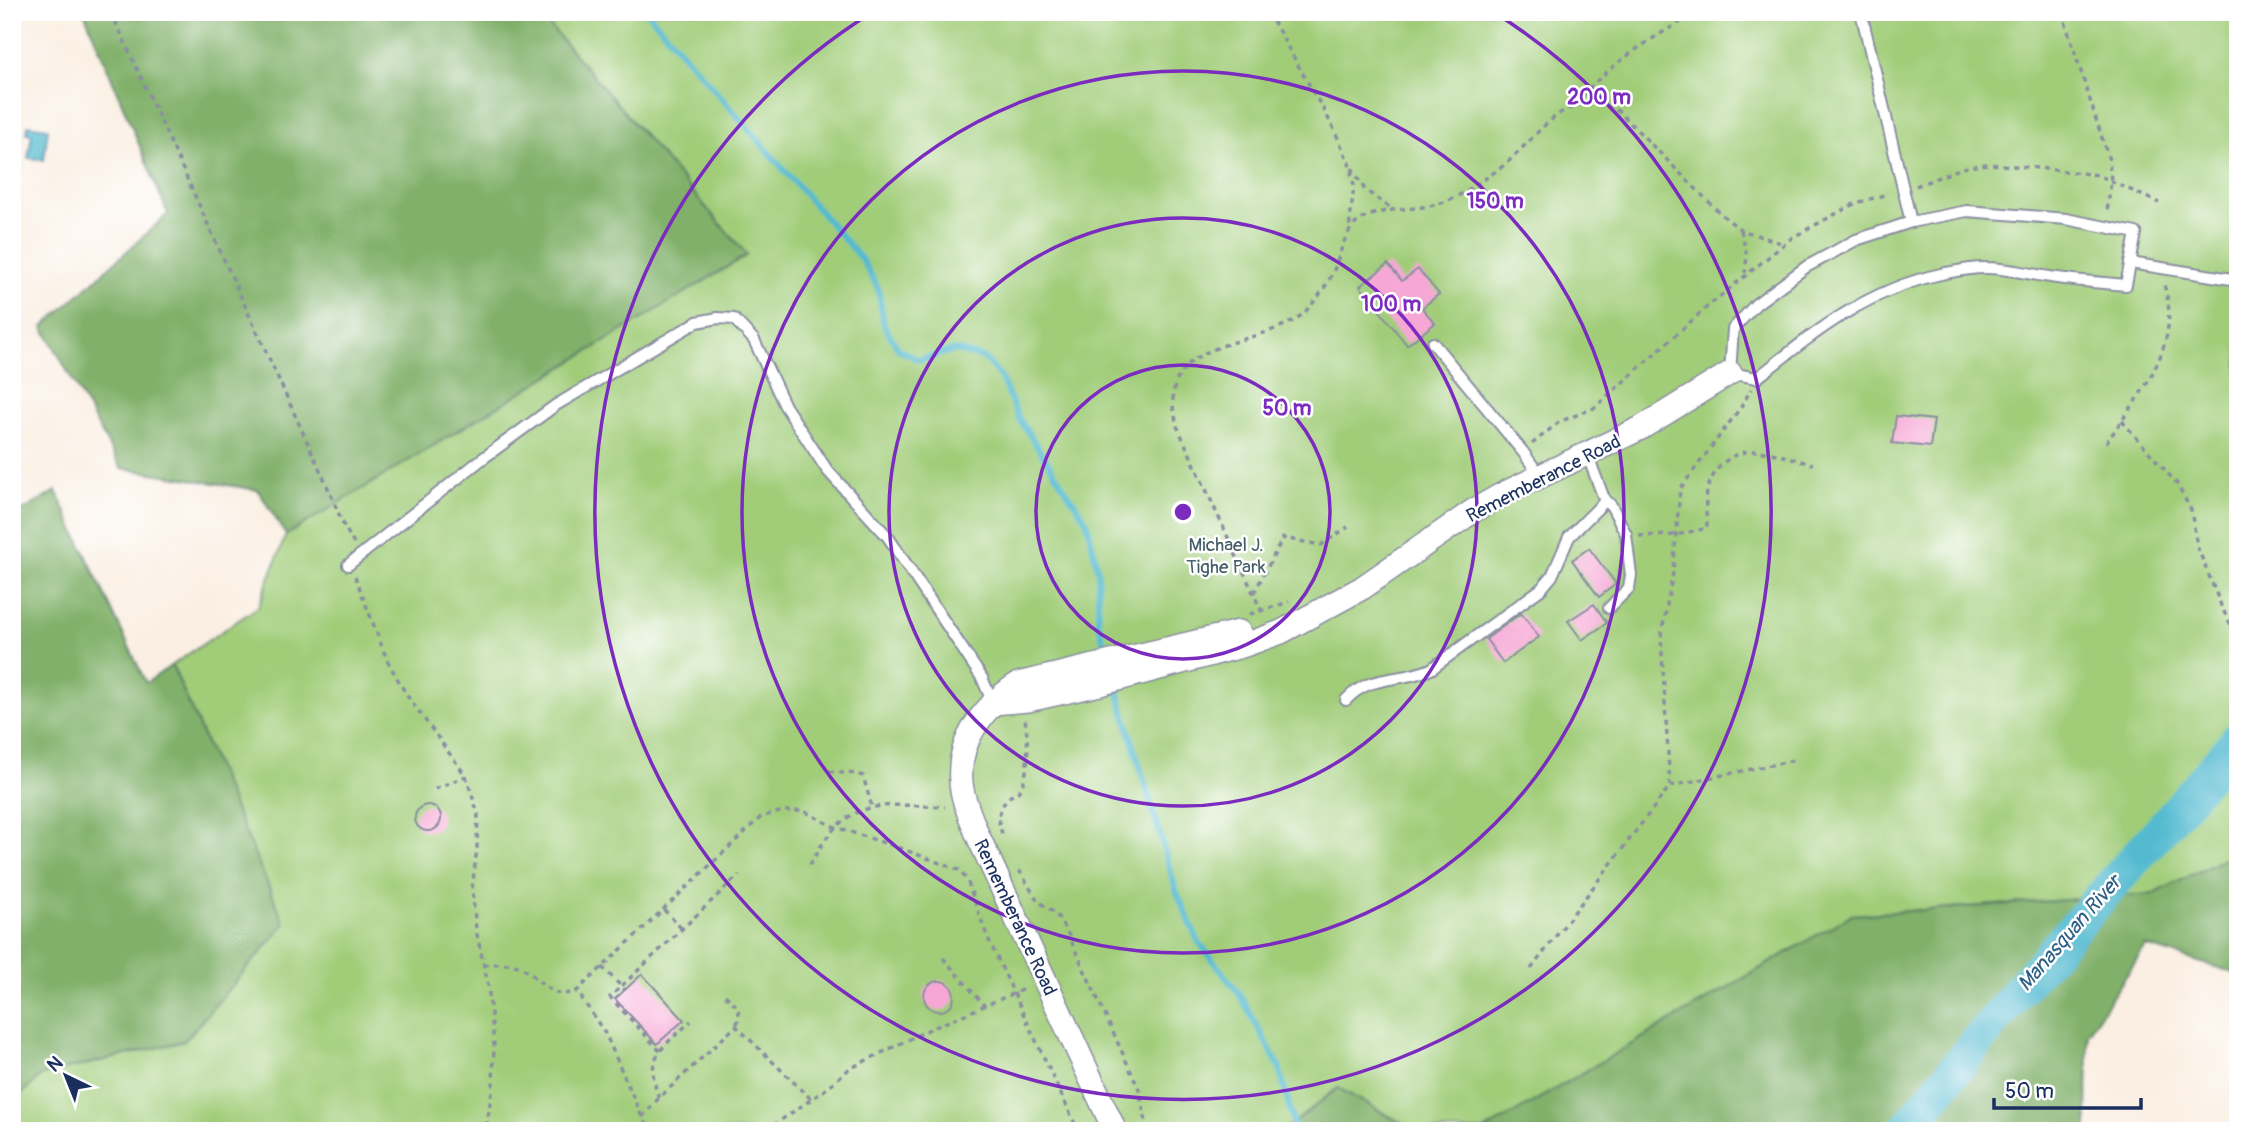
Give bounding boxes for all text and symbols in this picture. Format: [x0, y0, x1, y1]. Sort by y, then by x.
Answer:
text: 200 m [1567, 84, 1631, 111]
text: 150 m [1466, 188, 1524, 215]
text: 100 m [1361, 291, 1421, 318]
text: 50 m [1263, 395, 1312, 422]
street label: Rememberance Road [1462, 430, 1625, 528]
centre of rings [1171, 500, 1195, 524]
park label: Michael J. Tighe Park [1186, 533, 1266, 579]
street label: Rememberance Road [968, 835, 1062, 1000]
water label: Manasquan River [2012, 868, 2129, 997]
north arrow [32, 1042, 102, 1112]
text: N [42, 1051, 68, 1077]
scale bar [1994, 1066, 2142, 1110]
text: 50 m [2005, 1078, 2054, 1105]

